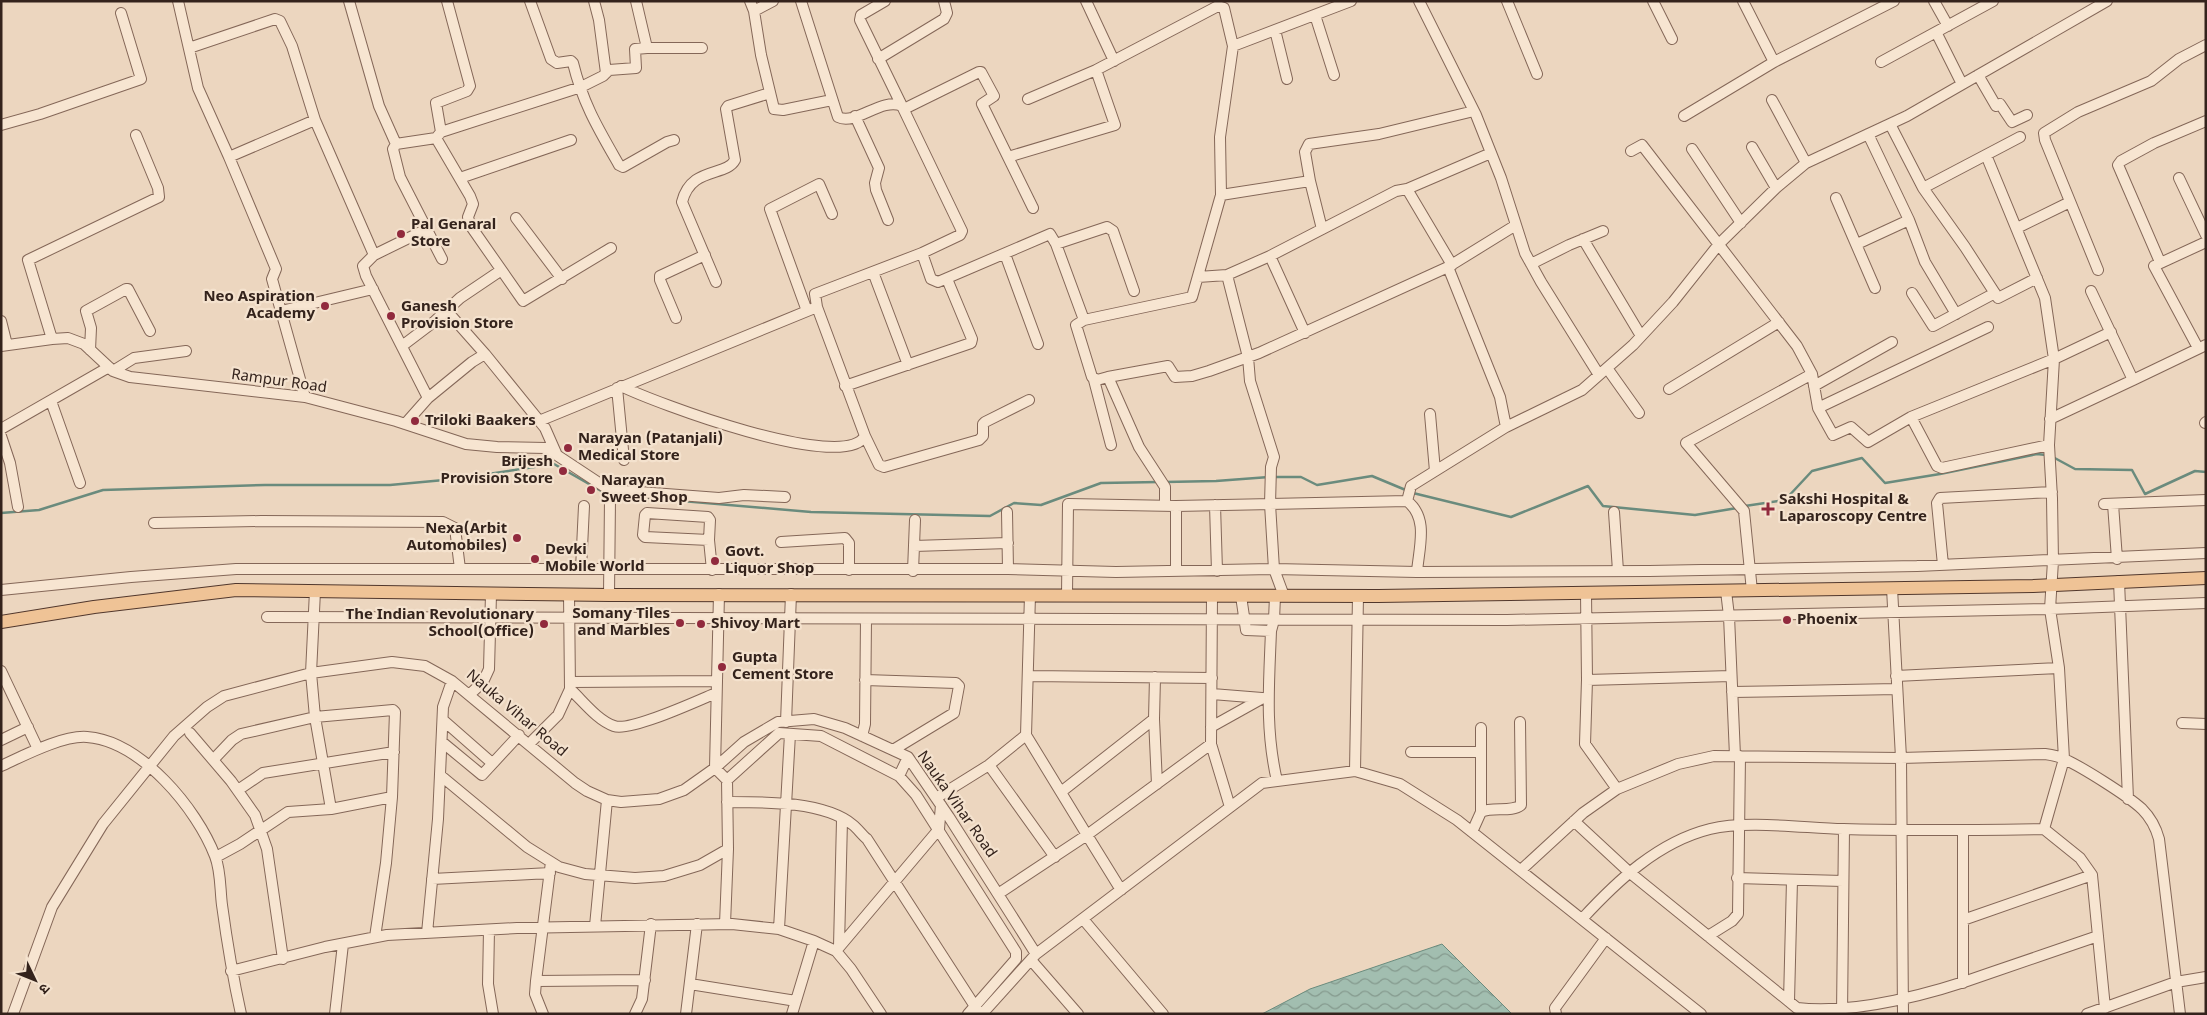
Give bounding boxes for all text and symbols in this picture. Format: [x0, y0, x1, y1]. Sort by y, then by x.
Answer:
place label: Pal Genaral Store [411, 216, 496, 252]
marker: Pal Genaral Store [395, 228, 407, 240]
place label: Neo Aspiration Academy [204, 288, 315, 324]
place label: Ganesh Provision Store [401, 298, 513, 334]
marker: Neo Aspiration Academy [319, 300, 331, 312]
marker: Ganesh Provision Store [385, 310, 397, 322]
street label: Rampur Road [230, 366, 328, 398]
place label: Triloki Baakers [425, 412, 536, 431]
marker: Triloki Baakers [409, 415, 421, 427]
place label: Narayan (Patanjali) Medical Store [578, 430, 723, 466]
marker: Narayan (Patanjali) Medical Store [562, 442, 574, 454]
place label: Brijesh Provision Store [441, 453, 553, 489]
marker: Brijesh Provision Store [557, 465, 569, 477]
place label: Narayan Sweet Shop [601, 472, 688, 508]
marker: Narayan Sweet Shop [585, 484, 597, 496]
place label: Sakshi Hospital & Laparoscopy Centre [1779, 491, 1927, 527]
marker: Sakshi Hospital & Laparoscopy Centre [1761, 502, 1775, 516]
place label: Nexa(Arbit Automobiles) [406, 520, 507, 556]
marker: Nexa(Arbit Automobiles) [511, 532, 523, 544]
place label: Devki Mobile World [545, 541, 645, 577]
place label: Govt. Liquor Shop [725, 543, 814, 579]
marker: Devki Mobile World [529, 553, 541, 565]
marker: Govt. Liquor Shop [709, 555, 721, 567]
place label: Somany Tiles and Marbles [572, 605, 670, 641]
place label: The Indian Revolutionary School(Office) [346, 606, 534, 642]
place label: Phoenix [1797, 611, 1858, 630]
marker: Phoenix [1781, 614, 1793, 626]
place label: Shivoy Mart [711, 615, 800, 634]
marker: Somany Tiles and Marbles [674, 617, 686, 629]
marker: The Indian Revolutionary School(Office) [538, 618, 550, 630]
marker: Shivoy Mart [695, 618, 707, 630]
place label: Gupta Cement Store [732, 649, 834, 685]
marker: Gupta Cement Store [716, 661, 728, 673]
street label: Nauka Vihar Road [462, 666, 570, 762]
street label: Nauka Vihar Road [912, 748, 1000, 862]
north arrow [10, 955, 60, 1005]
text: उ [33, 978, 53, 998]

